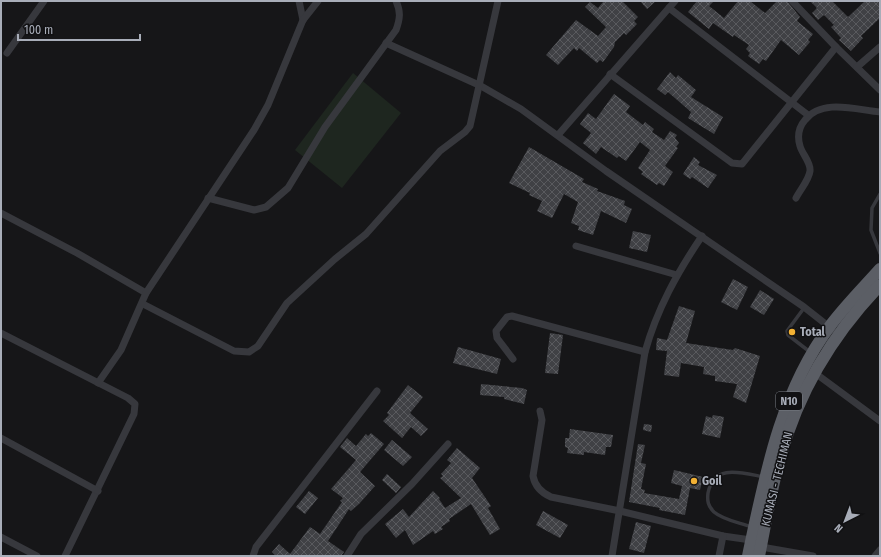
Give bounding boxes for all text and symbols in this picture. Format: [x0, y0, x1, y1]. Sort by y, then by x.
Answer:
scale bar [18, 16, 140, 42]
text: 100 m [24, 23, 53, 37]
place label: Total [800, 325, 826, 339]
marker: Total [787, 327, 797, 337]
road number: N10 [776, 392, 802, 410]
street label: KUMASI - TECHIMAN [758, 430, 796, 528]
place label: Goil [702, 474, 723, 488]
marker: Goil [689, 476, 699, 486]
north arrow [825, 501, 865, 541]
text: N [832, 521, 845, 535]

